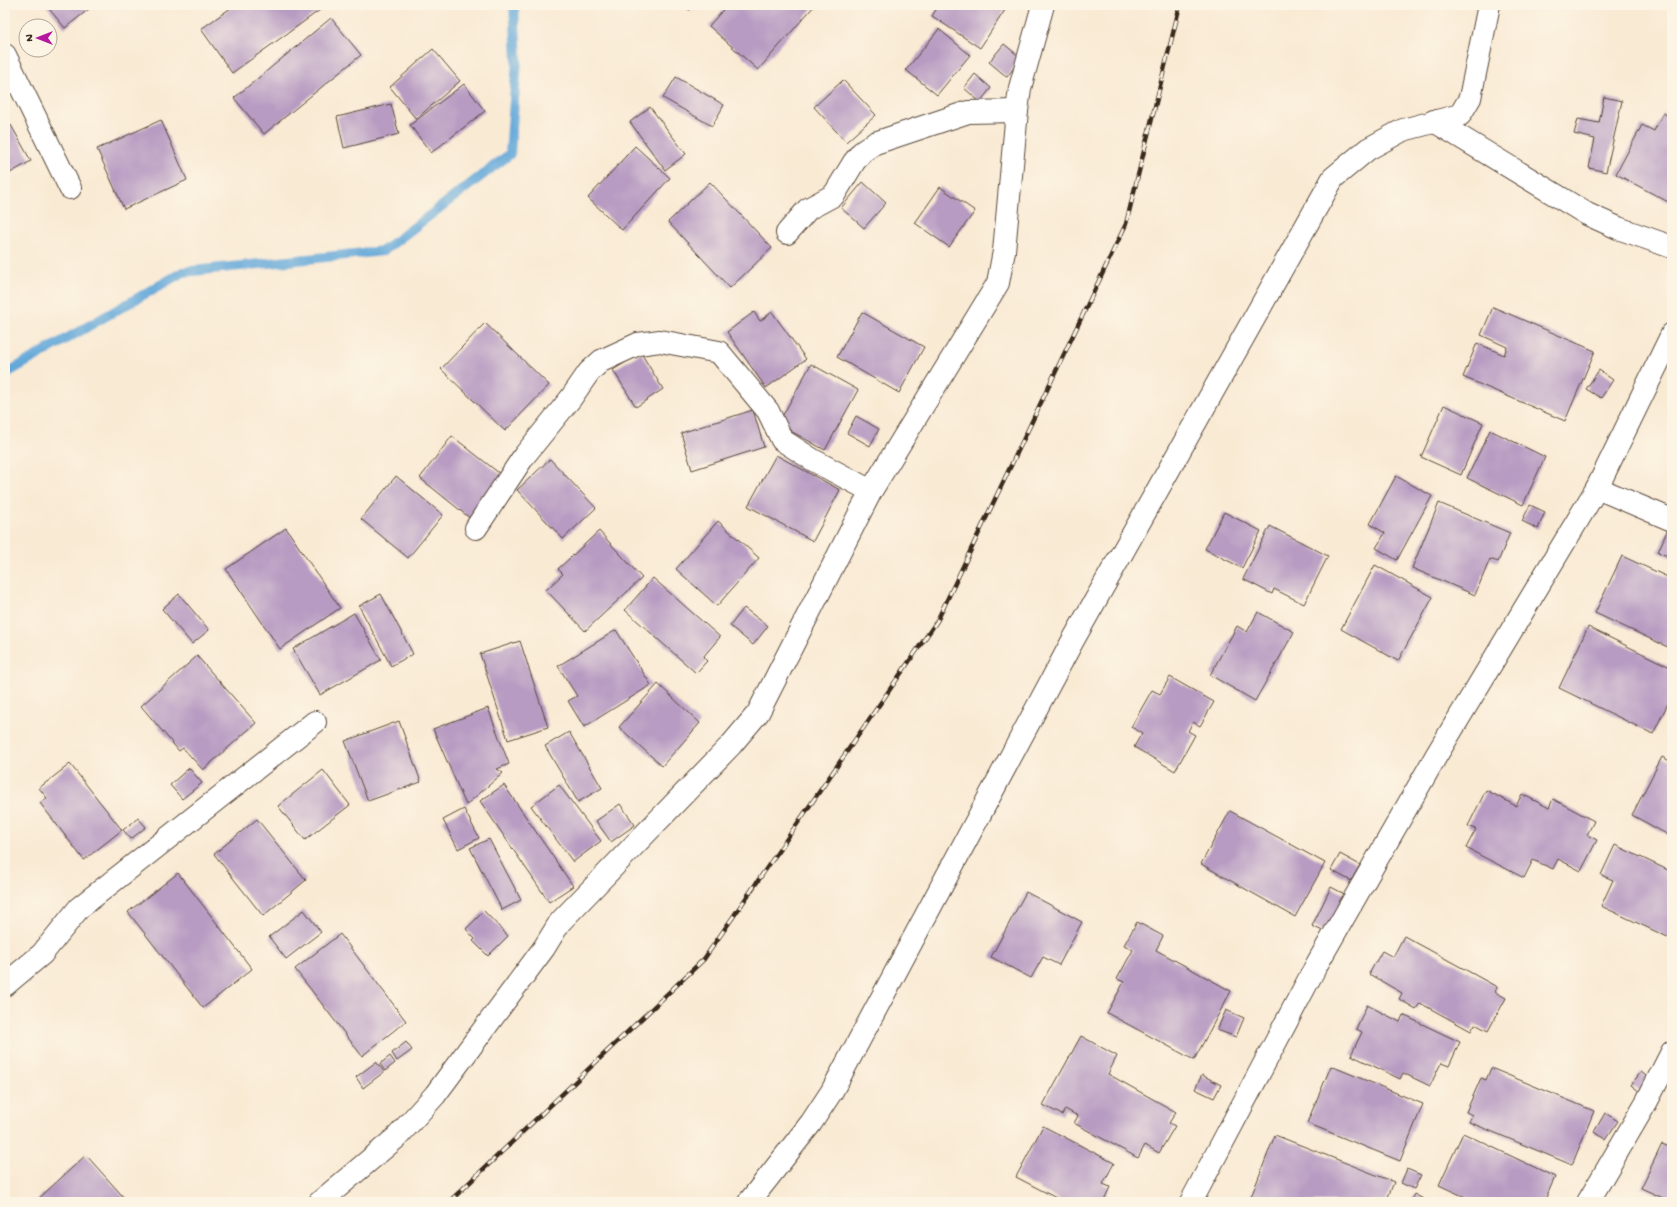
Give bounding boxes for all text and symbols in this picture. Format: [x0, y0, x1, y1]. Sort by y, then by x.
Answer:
north arrow [18, 18, 58, 58]
text: N [24, 34, 36, 42]

